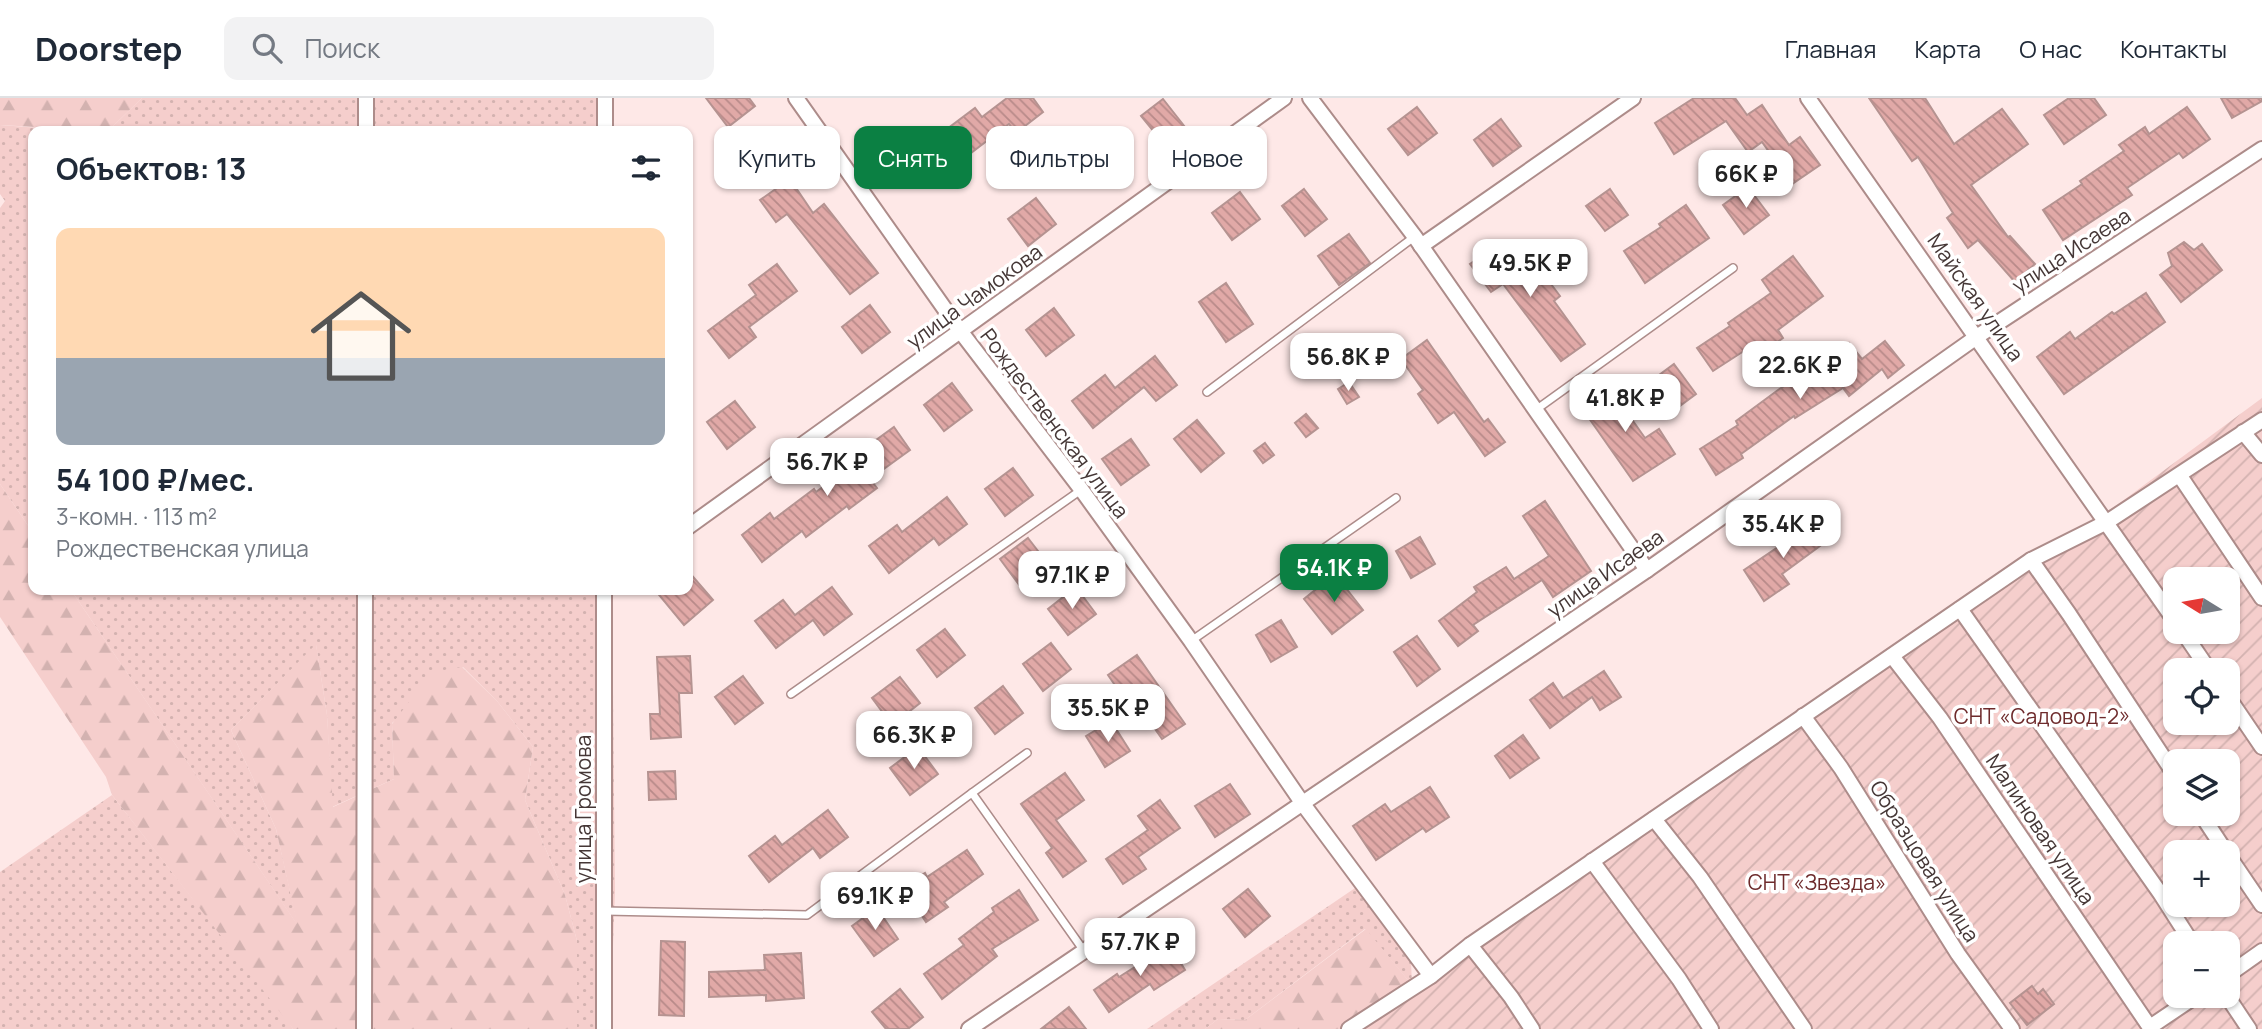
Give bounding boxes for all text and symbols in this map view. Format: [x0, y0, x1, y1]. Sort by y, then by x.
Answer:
search box [224, 17, 714, 80]
text: Doorstep [35, 26, 182, 71]
icon: search [248, 29, 286, 67]
text: Поиск [304, 30, 380, 66]
text: Главная [1785, 32, 1876, 65]
text: Карта [1914, 32, 1981, 65]
text: О нас [2019, 32, 2082, 65]
text: Контакты [2120, 32, 2227, 65]
chip: Купить [714, 126, 840, 189]
chip: Снять [854, 126, 972, 189]
chip: Фильтры [986, 126, 1134, 189]
chip: Новое [1148, 126, 1267, 189]
text: Объектов: 13 [56, 148, 246, 189]
icon: filters [627, 149, 665, 187]
pin: 66K ₽ [1697, 150, 1795, 210]
text: 66K ₽ [1714, 157, 1778, 189]
street label: улица Исаева [2006, 201, 2136, 299]
street label: Майская улица [1921, 227, 2031, 367]
street label: улица Чамокова [901, 237, 1047, 355]
pin: 49.5K ₽ [1465, 240, 1595, 299]
text: 49.5K ₽ [1489, 246, 1571, 278]
icon: home [298, 273, 424, 399]
street label: Рождественская улица [974, 322, 1136, 524]
pin: 56.8K ₽ [1283, 334, 1413, 393]
text: 56.8K ₽ [1306, 340, 1390, 372]
pin: 22.6K ₽ [1735, 342, 1865, 401]
text: 22.6K ₽ [1758, 348, 1842, 380]
pin: 41.8K ₽ [1560, 374, 1690, 434]
text: 41.8K ₽ [1586, 381, 1665, 413]
pin: 56.7K ₽ [762, 438, 892, 498]
text: 56.7K ₽ [786, 445, 868, 477]
text: 54 100 ₽/мес. [56, 459, 255, 500]
text: 3-комн. · 113 m² [56, 500, 217, 532]
pin: 35.4K ₽ [1718, 500, 1848, 560]
text: 35.4K ₽ [1742, 507, 1824, 539]
street label: улица Исаева [1541, 522, 1669, 624]
text: Рождественская улица [56, 532, 309, 564]
pin: 54.1K ₽ [1269, 545, 1399, 604]
text: 54.1K ₽ [1296, 551, 1372, 583]
pin: 97.1K ₽ [1007, 552, 1137, 611]
text: 97.1K ₽ [1034, 558, 1110, 590]
north arrow [2163, 567, 2240, 644]
map controls [2163, 567, 2240, 1008]
button: locate [2163, 658, 2240, 735]
pin: 35.5K ₽ [1043, 684, 1173, 744]
text: 35.5K ₽ [1067, 691, 1149, 723]
park label: СНТ «Садовод-2» [1954, 702, 2130, 730]
pin: 66.3K ₽ [849, 712, 979, 771]
text: 66.3K ₽ [872, 718, 956, 750]
street label: улица Громова [569, 735, 597, 883]
street label: Малиновая улица [1980, 748, 2102, 910]
button: layers [2163, 749, 2240, 826]
street label: Образцовая улица [1864, 775, 1986, 947]
button: + [2163, 840, 2240, 917]
park label: СНТ «Звезда» [1748, 868, 1886, 896]
pin: 69.1K ₽ [810, 872, 940, 932]
text: 69.1K ₽ [837, 879, 913, 911]
pin: 57.7K ₽ [1075, 918, 1205, 978]
text: 57.7K ₽ [1100, 925, 1180, 957]
button: − [2163, 931, 2240, 1008]

